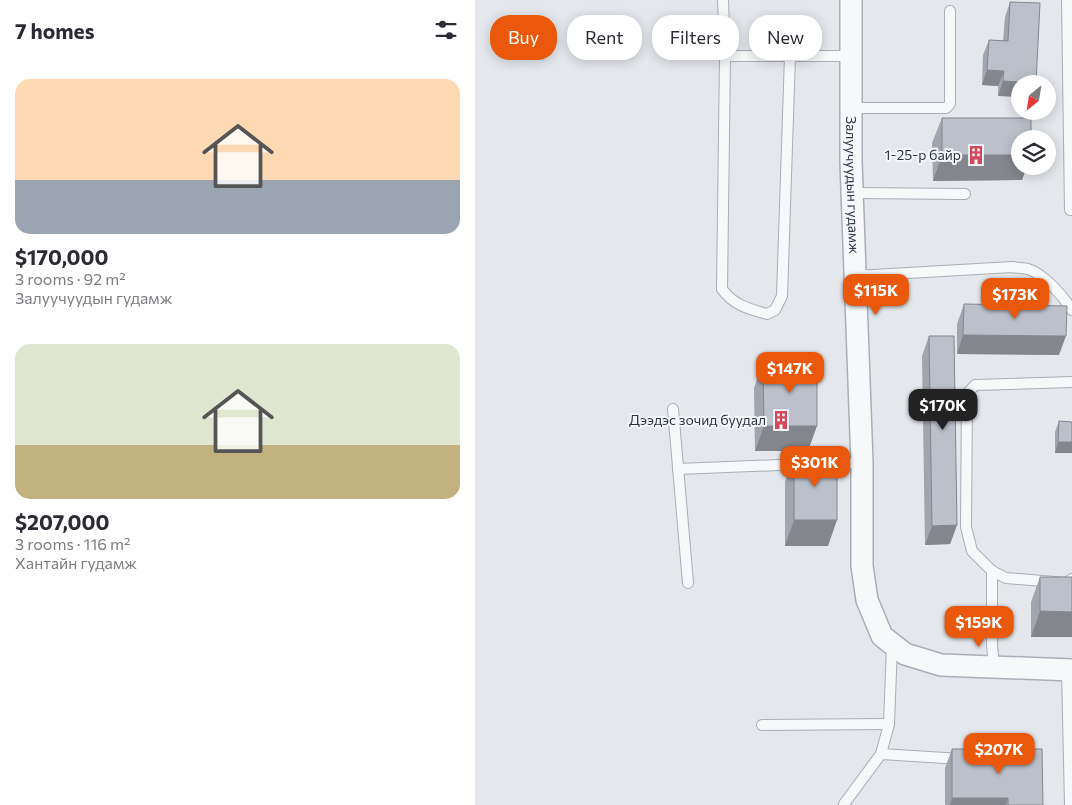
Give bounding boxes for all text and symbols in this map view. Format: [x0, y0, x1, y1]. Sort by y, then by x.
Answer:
chip: Buy [490, 15, 557, 60]
chip: Rent [567, 15, 642, 60]
chip: Filters [652, 15, 739, 60]
chip: New [749, 15, 822, 60]
icon: filters [432, 16, 460, 44]
text: 7 homes [15, 18, 94, 43]
north arrow [1011, 75, 1056, 120]
map controls [1011, 75, 1056, 175]
icon: home [193, 111, 283, 201]
street label: Залуучуудын гудамж [843, 116, 863, 254]
button: layers [1011, 130, 1056, 175]
building icon: 1-25-р байр [965, 144, 987, 166]
place label: 1-25-р байр [885, 146, 961, 163]
text: $170,000 [15, 244, 108, 269]
text: 3 rooms · 92 m² [15, 269, 126, 288]
pin: $115K [841, 274, 911, 316]
pin: $173K [980, 278, 1050, 320]
text: $115K [854, 280, 898, 299]
text: $173K [992, 284, 1038, 303]
text: Залуучуудын гудамж [15, 288, 172, 307]
pin: $147K [755, 352, 825, 394]
text: $147K [767, 358, 813, 377]
icon: home [193, 376, 283, 466]
pin: $170K [908, 388, 978, 431]
text: $170K [920, 395, 966, 414]
building icon: Дээдэс зочид буудал [770, 409, 792, 431]
place label: Дээдэс зочид буудал [629, 411, 766, 428]
pin: $301K [780, 446, 850, 488]
text: $301K [791, 452, 839, 471]
text: $207,000 [15, 509, 109, 534]
text: 3 rooms · 116 m² [15, 534, 130, 553]
text: Хантайн гудамж [15, 553, 137, 572]
pin: $159K [944, 606, 1014, 648]
text: $159K [956, 612, 1002, 631]
pin: $207K [964, 732, 1034, 775]
text: $207K [975, 739, 1023, 758]

